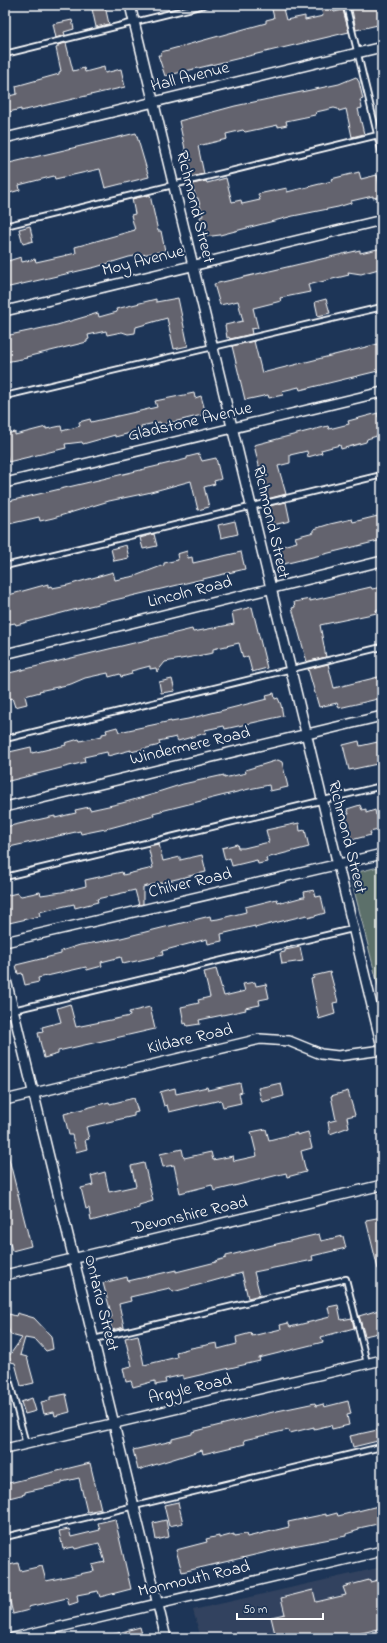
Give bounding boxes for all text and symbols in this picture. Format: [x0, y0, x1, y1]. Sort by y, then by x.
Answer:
street label: Hall Avenue [148, 55, 232, 99]
street label: Richmond Street [169, 148, 221, 266]
street label: Moy Avenue [99, 239, 187, 284]
street label: Gladstone Avenue [126, 396, 255, 448]
street label: Richmond Street [246, 463, 296, 581]
street label: Lincoln Road [145, 569, 235, 615]
street label: Windermere Road [127, 720, 253, 772]
street label: Richmond Street [321, 778, 373, 896]
street label: Chilver Road [146, 861, 234, 905]
street label: Kildare Road [145, 1017, 236, 1061]
street label: Devonshire Road [129, 1189, 251, 1241]
street label: Ontario Street [77, 1252, 125, 1354]
street label: Argyle Road [146, 1367, 235, 1413]
street label: Monmouth Road [136, 1554, 253, 1604]
scale bar [237, 1595, 323, 1621]
text: 50 m [243, 1601, 267, 1619]

